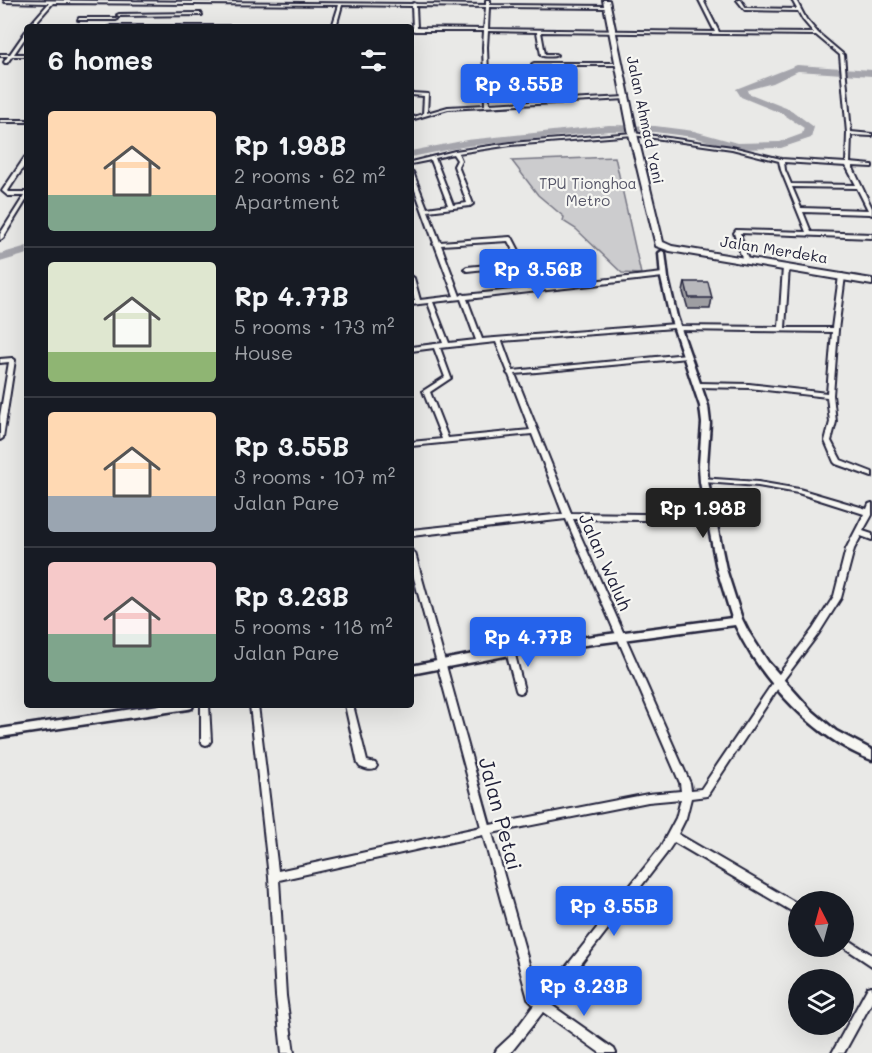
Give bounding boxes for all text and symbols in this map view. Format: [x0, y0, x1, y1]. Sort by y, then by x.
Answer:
text: 6 homes [48, 43, 153, 77]
icon: filters [357, 44, 390, 77]
street label: Jalan Ahmad Yani [623, 54, 669, 186]
pin: Rp 3.55B [457, 64, 581, 115]
text: Rp 3.55B [475, 70, 563, 96]
text: Rp 1.98B [234, 128, 347, 162]
icon: home [96, 135, 168, 207]
text: 2 rooms · 62 m² [234, 162, 386, 188]
park label: TPU Tionghoa Metro [539, 173, 637, 210]
text: Apartment [234, 188, 340, 214]
street label: Jalan Merdeka [719, 231, 829, 267]
pin: Rp 3.56B [476, 249, 600, 300]
text: Rp 3.56B [493, 255, 583, 281]
text: Rp 4.77B [234, 279, 349, 313]
icon: home [96, 286, 168, 358]
text: 5 rooms · 173 m² [234, 313, 395, 339]
text: House [234, 339, 293, 365]
text: Rp 3.55B [234, 429, 349, 463]
icon: home [96, 436, 168, 508]
text: 3 rooms · 107 m² [234, 463, 395, 489]
pin: Rp 1.98B [641, 488, 765, 539]
text: Jalan Pare [234, 489, 340, 515]
text: Rp 1.98B [660, 494, 746, 520]
street label: Jalan Waluh [574, 509, 638, 614]
text: Rp 3.23B [234, 579, 349, 613]
icon: home [96, 586, 168, 658]
text: 5 rooms · 118 m² [234, 613, 393, 639]
pin: Rp 4.77B [466, 617, 590, 668]
text: Rp 4.77B [484, 623, 572, 649]
text: Jalan Pare [234, 639, 340, 665]
street label: Jalan Petai [473, 754, 529, 873]
pin: Rp 3.55B [552, 886, 676, 937]
north arrow [788, 891, 854, 957]
map controls [788, 891, 854, 1035]
text: Rp 3.55B [570, 892, 658, 918]
pin: Rp 3.23B [522, 966, 646, 1017]
button: layers [788, 969, 854, 1035]
text: Rp 3.23B [540, 972, 628, 998]

